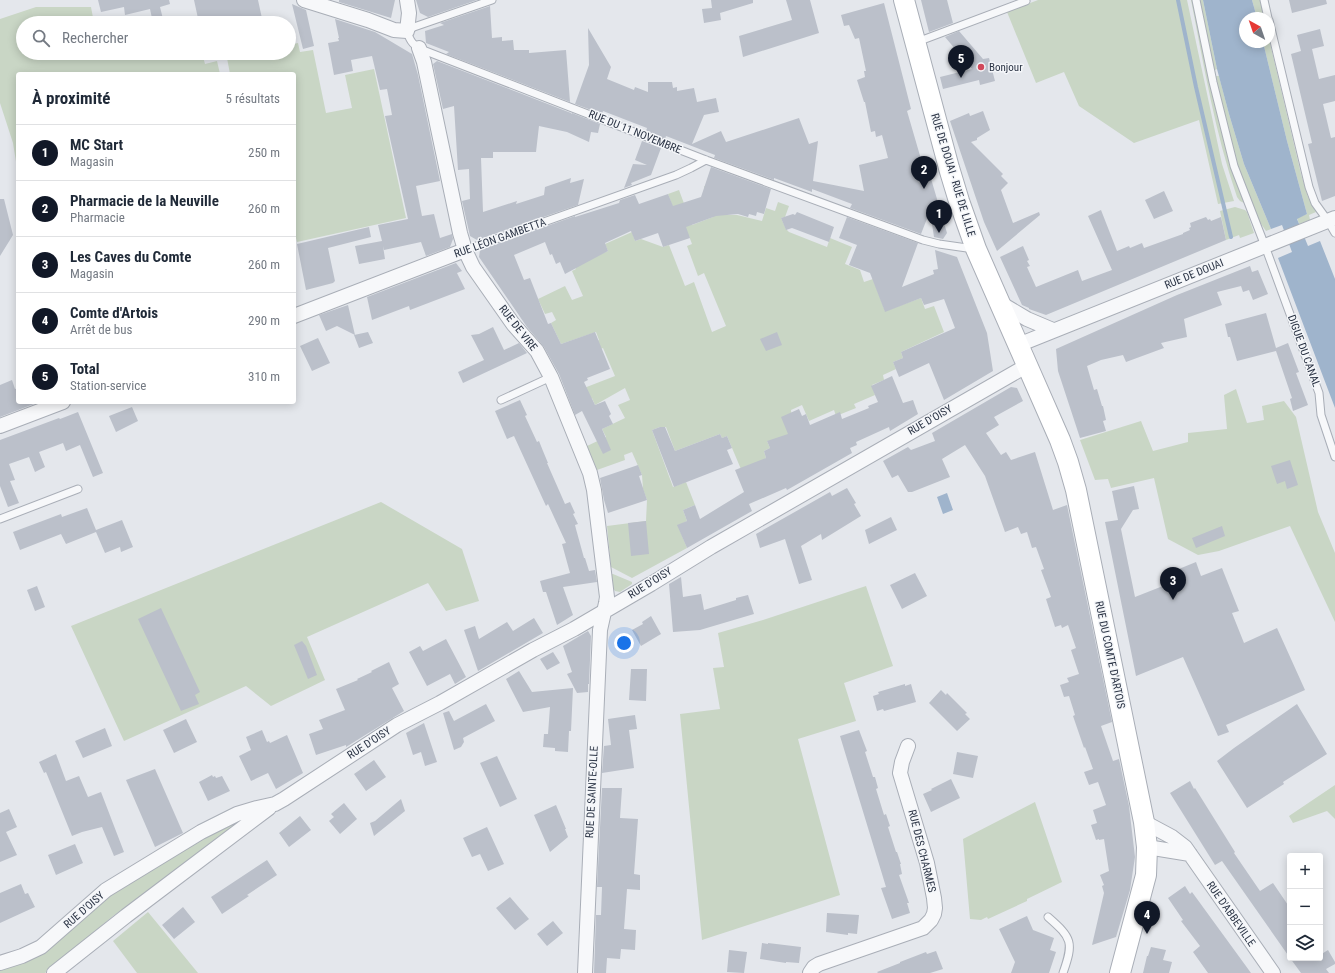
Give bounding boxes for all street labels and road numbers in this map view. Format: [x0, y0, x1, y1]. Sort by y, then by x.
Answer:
street label: RUE DU 11 NOVEMBRE [587, 107, 684, 157]
street label: RUE DE DOUAI - RUE DE LILLE [928, 112, 978, 239]
street label: RUE LÉON GAMBETTA [452, 215, 548, 261]
street label: RUE DE DOUAI [1163, 256, 1225, 292]
street label: RUE DE VIRE [496, 303, 540, 354]
street label: DIGUE DU CANAL [1285, 313, 1323, 389]
street label: RUE D'OISY [906, 402, 955, 438]
street label: RUE D'OISY [626, 564, 674, 602]
street label: RUE DU COMTE D'ARTOIS [1092, 600, 1128, 710]
street label: RUE D'OISY [345, 724, 393, 762]
street label: RUE DE SAINTE-OLLE [583, 745, 601, 838]
street label: RUE DES CHARMES [905, 808, 939, 894]
street label: RUE D'ABBEVILLE [1204, 879, 1258, 949]
street label: RUE D'OISY [61, 889, 107, 931]

